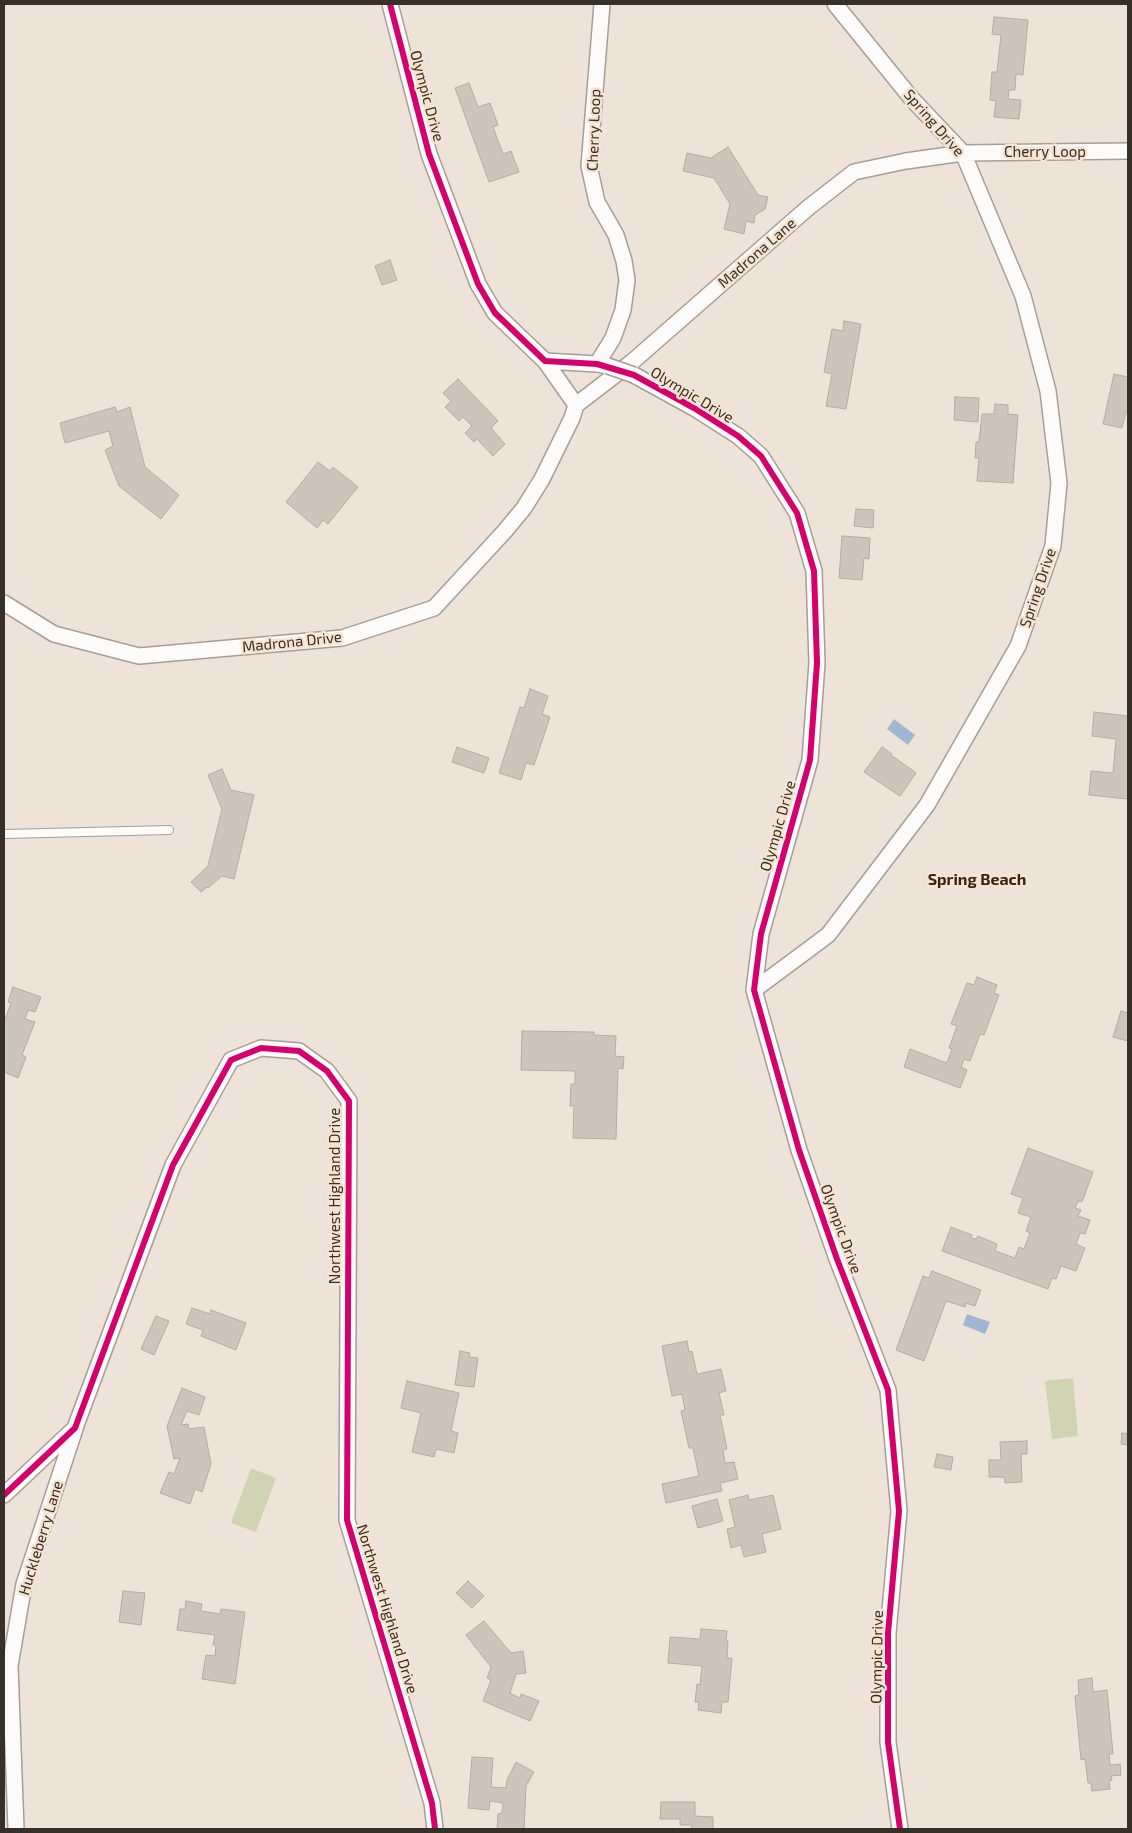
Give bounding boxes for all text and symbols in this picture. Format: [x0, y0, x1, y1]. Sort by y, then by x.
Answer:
street label: Olympic Drive [406, 48, 448, 144]
street label: Spring Drive [900, 86, 968, 160]
street label: Cherry Loop [584, 89, 604, 171]
street label: Cherry Loop [1004, 143, 1086, 161]
street label: Madrona Lane [714, 214, 800, 292]
street label: Olympic Drive [647, 363, 737, 427]
street label: Spring Drive [1016, 546, 1060, 630]
street label: Madrona Drive [241, 628, 343, 656]
street label: Olympic Drive [756, 778, 800, 874]
district label: Spring Beach [928, 870, 1026, 890]
street label: Northwest Highland Drive [326, 1108, 344, 1284]
street label: Olympic Drive [816, 1182, 866, 1276]
street label: Huckleberry Lane [15, 1479, 67, 1597]
street label: Northwest Highland Drive [353, 1522, 421, 1696]
street label: Olympic Drive [867, 1610, 887, 1704]

